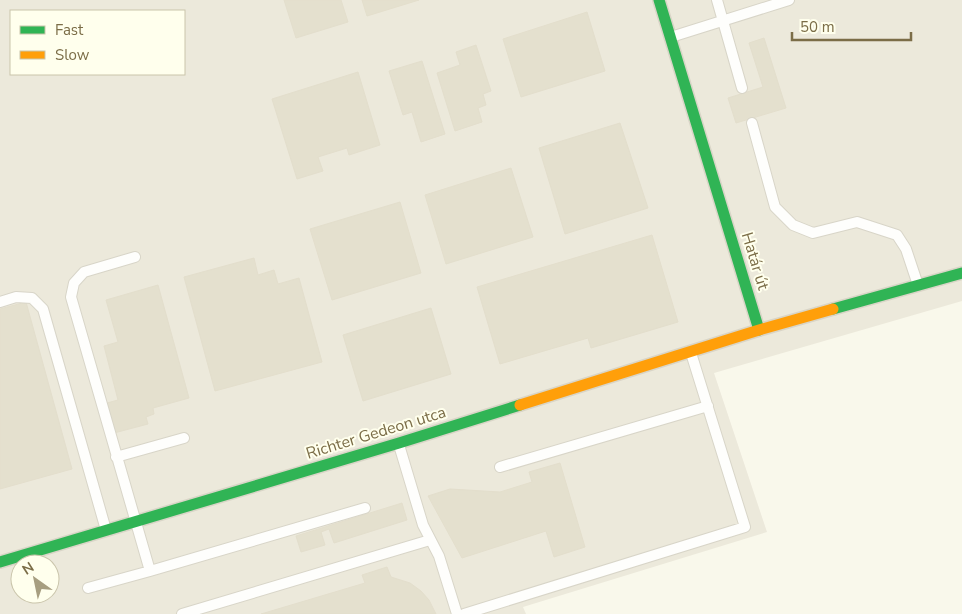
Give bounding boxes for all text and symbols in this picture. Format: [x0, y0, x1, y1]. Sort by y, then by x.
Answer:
legend [10, 10, 185, 75]
scale bar [792, 10, 911, 42]
text: 50 m [800, 17, 835, 37]
text: Fast [55, 20, 84, 40]
text: Slow [55, 45, 90, 65]
street label: Határ út [736, 229, 774, 293]
street label: Richter Gedeon utca [303, 401, 449, 465]
north arrow [10, 554, 60, 604]
text: N [19, 558, 38, 579]

